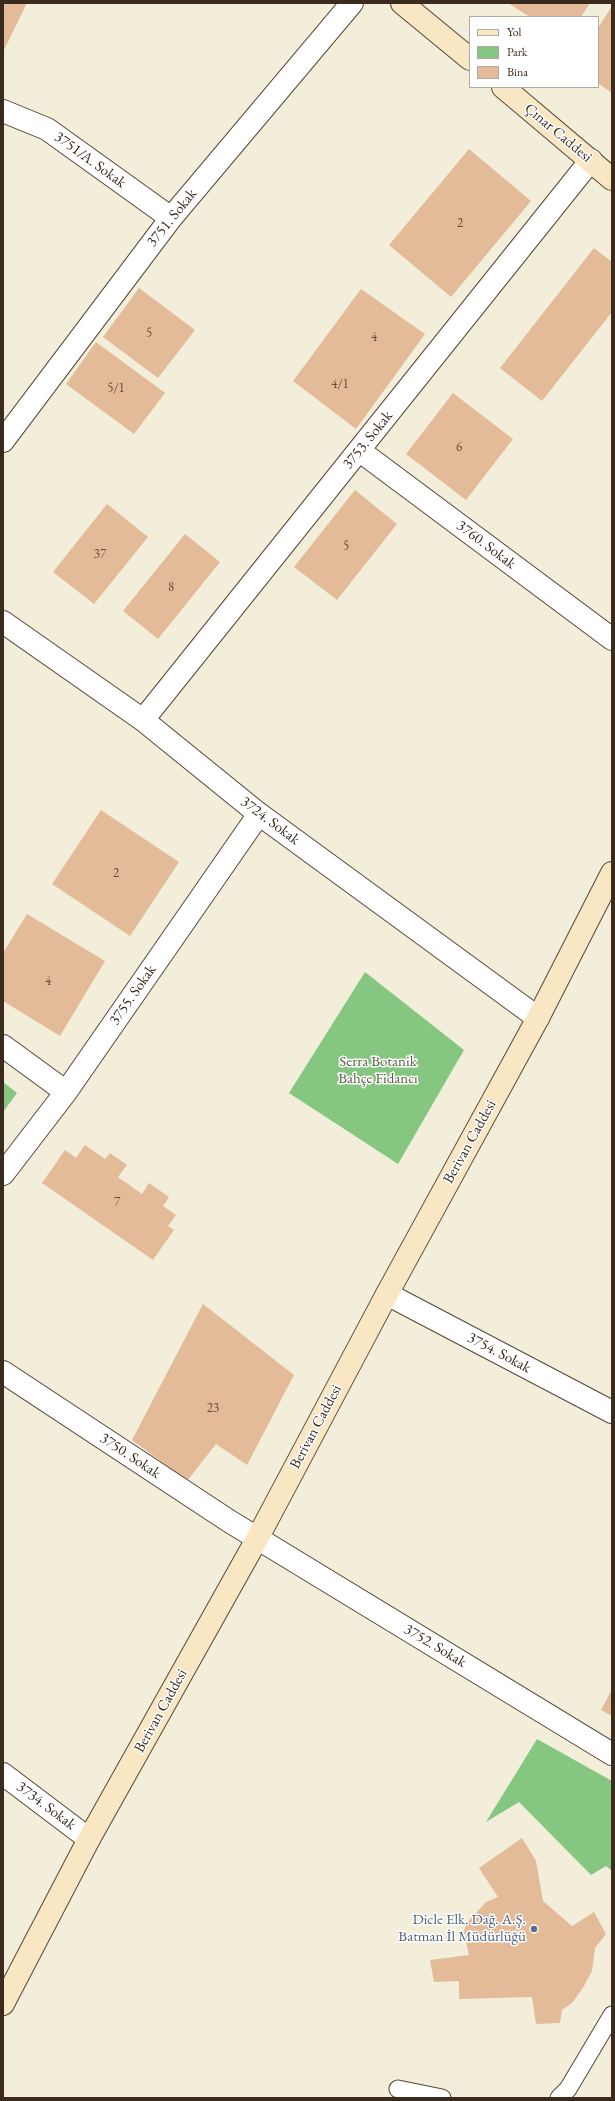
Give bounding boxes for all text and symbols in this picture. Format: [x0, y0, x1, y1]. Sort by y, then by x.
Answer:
legend [469, 16, 599, 88]
text: Yol [507, 24, 521, 40]
text: Park [507, 44, 527, 60]
text: Bina [507, 64, 528, 80]
street label: Çınar Caddesi [521, 100, 595, 166]
street label: 3751/A. Sokak [51, 128, 129, 192]
street label: 3751. Sokak [143, 185, 201, 251]
house number: 2 [457, 215, 463, 231]
house number: 5 [146, 325, 152, 341]
house number: 4 [371, 329, 377, 345]
house number: 4/1 [331, 376, 349, 392]
house number: 5/1 [107, 380, 125, 396]
street label: 3753. Sokak [339, 407, 397, 473]
house number: 6 [456, 439, 462, 455]
street label: 3760. Sokak [453, 517, 519, 573]
house number: 5 [343, 538, 349, 554]
house number: 37 [94, 546, 106, 562]
house number: 8 [168, 579, 174, 595]
street label: 3724. Sokak [237, 793, 303, 849]
house number: 2 [113, 865, 119, 881]
street label: 3755. Sokak [106, 961, 160, 1029]
house number: 4 [45, 973, 51, 989]
park label: Serra Botanik Bahçe Fidancı [338, 1053, 418, 1088]
street label: Berivan Caddesi [440, 1097, 500, 1187]
house number: 7 [114, 1194, 120, 1210]
street label: 3754. Sokak [464, 1329, 534, 1377]
street label: Berivan Caddesi [286, 1382, 346, 1472]
house number: 23 [207, 1400, 219, 1416]
street label: 3750. Sokak [96, 1429, 164, 1483]
street label: 3752. Sokak [401, 1620, 469, 1672]
street label: Berivan Caddesi [131, 1666, 191, 1756]
street label: 3734. Sokak [13, 1778, 79, 1834]
place label: Dicle Elk. Dağ. A.Ş. Batman İl Müdürlüğü [398, 1911, 526, 1946]
marker: Dicle Elk. Dağ. A.Ş. Batman İl Müdürlüğü [529, 1924, 539, 1934]

